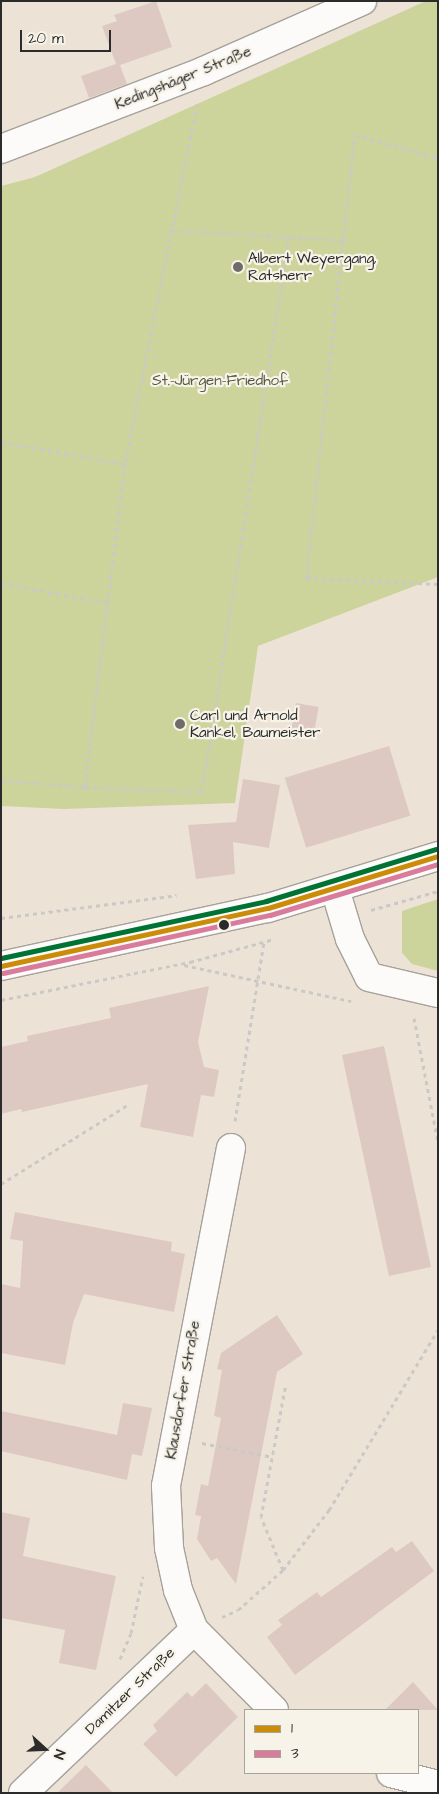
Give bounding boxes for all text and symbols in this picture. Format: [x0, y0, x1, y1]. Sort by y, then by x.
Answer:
scale bar [22, 20, 114, 52]
text: 20 m [28, 28, 64, 49]
street label: Kedingshäger Straße [112, 42, 254, 114]
place label: Albert Weyergang, Ratsherr [248, 249, 377, 284]
marker: Albert Weyergang, Ratsherr [232, 261, 244, 273]
park label: St.-Jürgen-Friedhof [152, 372, 288, 390]
place label: Carl und Arnold Kankel, Baumeister [190, 706, 321, 741]
marker: Carl und Arnold Kankel, Baumeister [174, 718, 186, 730]
unlabelled marker [219, 920, 229, 930]
street label: Klausdorfer Straße [162, 1319, 204, 1461]
street label: Damitzer Straße [81, 1644, 179, 1738]
legend [244, 1709, 419, 1774]
text: 1 [291, 1718, 293, 1739]
north arrow [20, 1724, 70, 1774]
text: 3 [291, 1743, 299, 1764]
text: N [48, 1747, 70, 1762]

